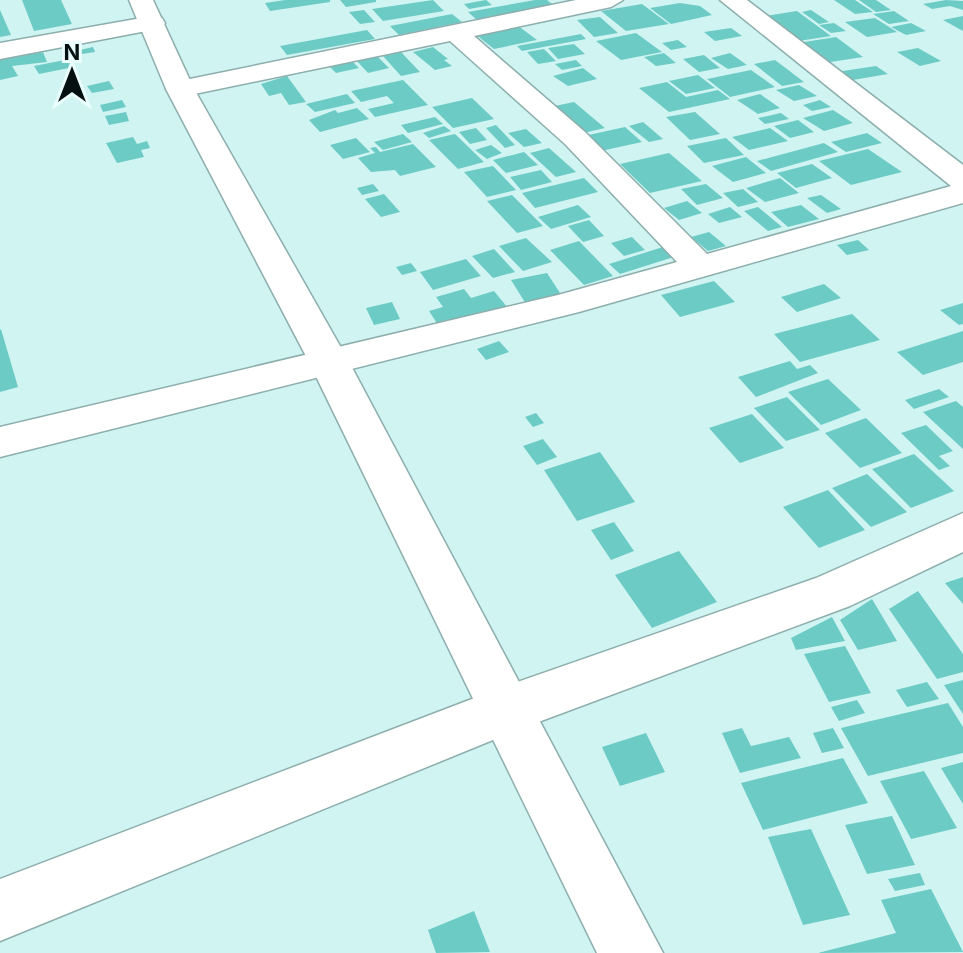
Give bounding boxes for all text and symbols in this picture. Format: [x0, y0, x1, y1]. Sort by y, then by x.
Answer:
north arrow [32, 32, 112, 112]
text: N [64, 39, 80, 65]

